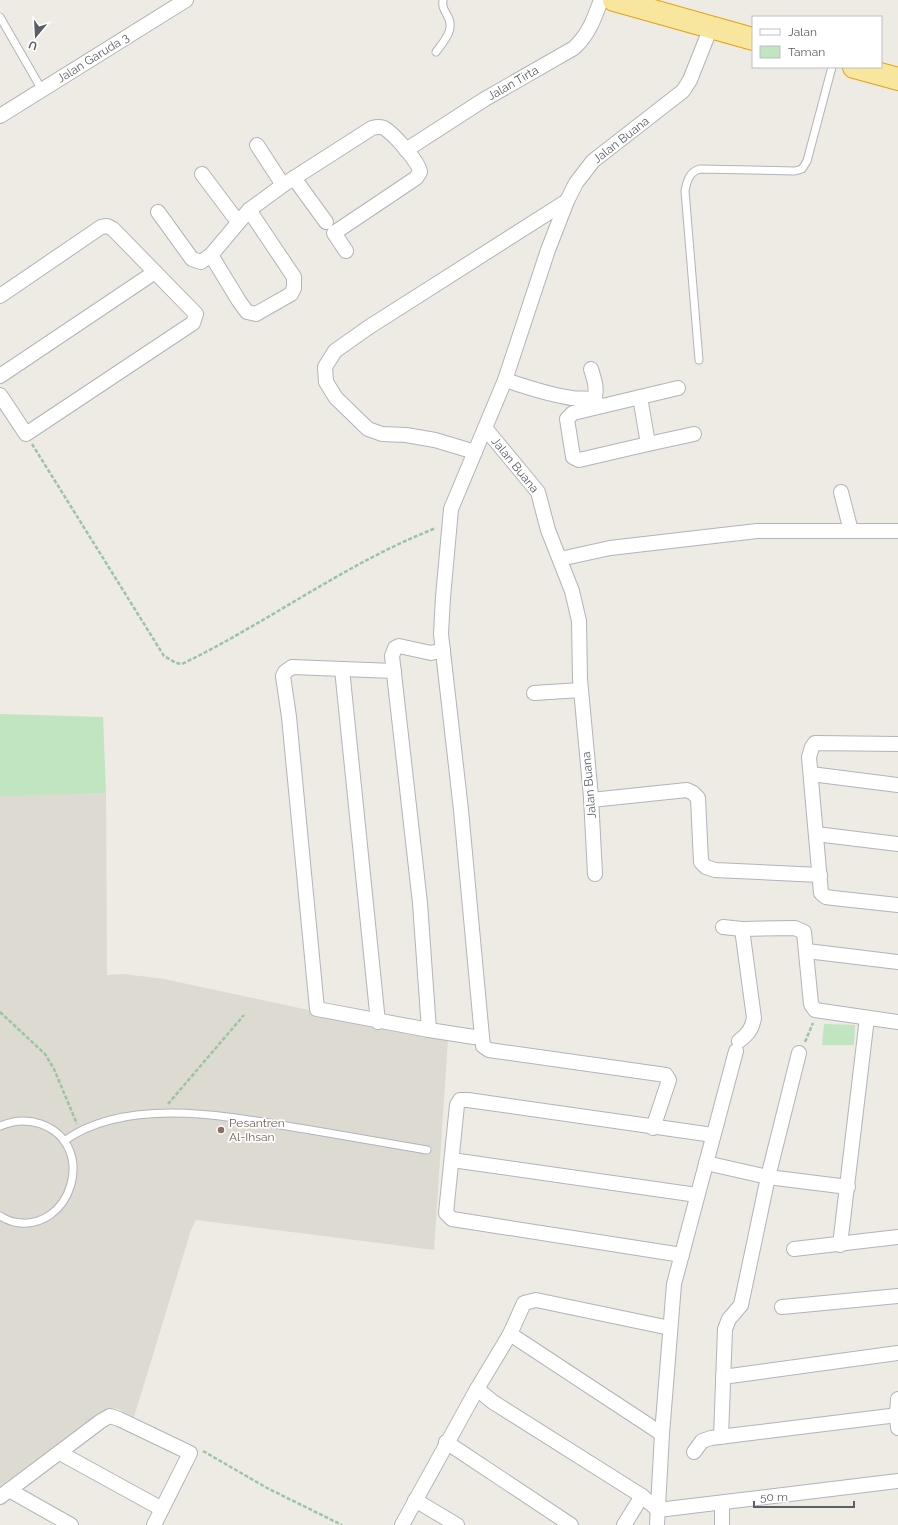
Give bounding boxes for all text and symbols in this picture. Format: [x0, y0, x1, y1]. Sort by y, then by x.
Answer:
north arrow [16, 16, 56, 56]
legend [752, 16, 882, 68]
text: Jalan [788, 25, 817, 39]
street label: Jalan Garuda 3 [55, 30, 131, 86]
text: U [27, 38, 39, 52]
text: Taman [788, 45, 825, 59]
street label: Jalan Tirta [485, 63, 541, 103]
street label: Jalan Buana [590, 114, 652, 166]
street label: Jalan Buana [488, 434, 542, 496]
street label: Jalan Buana [579, 751, 599, 819]
place label: Pesantren Al-Ihsan [229, 1116, 285, 1144]
marker: Pesantren Al-Ihsan [216, 1125, 226, 1135]
scale bar [754, 1483, 854, 1509]
text: 50 m [760, 1490, 788, 1504]

